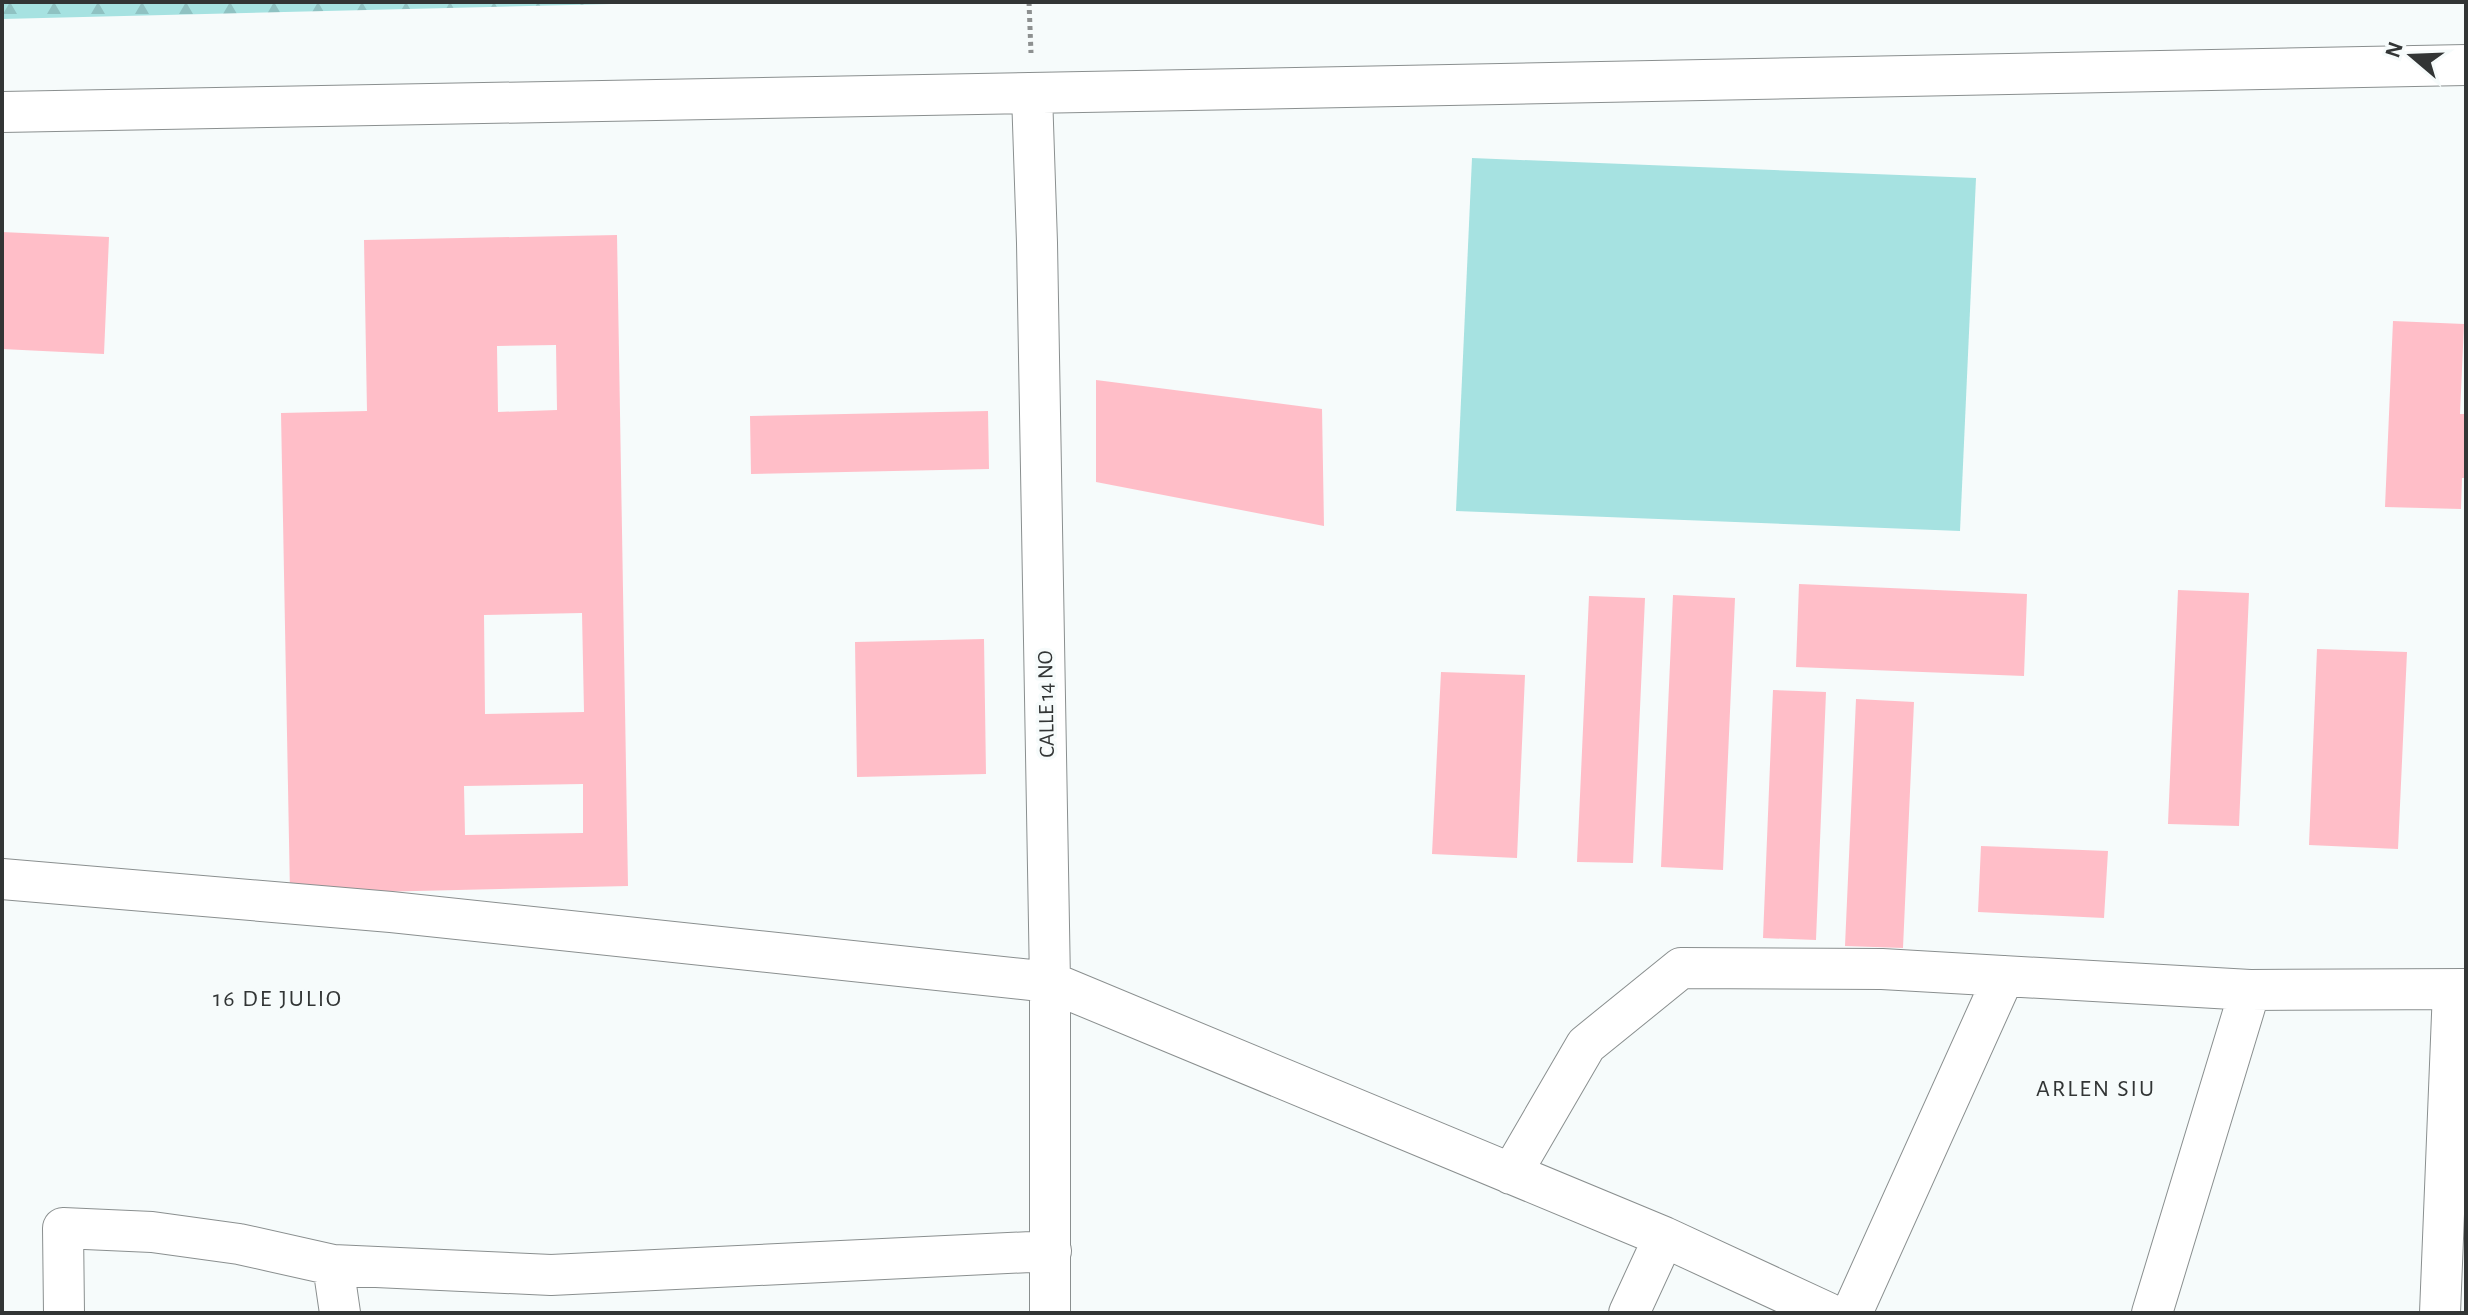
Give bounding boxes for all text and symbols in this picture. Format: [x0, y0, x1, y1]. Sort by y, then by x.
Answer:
north arrow [2372, 16, 2452, 96]
text: N [2381, 39, 2407, 61]
street label: CALLE 14 NO [1034, 650, 1058, 758]
district label: 16 DE JULIO [213, 987, 343, 1011]
district label: ARLEN SIU [2036, 1077, 2156, 1101]

